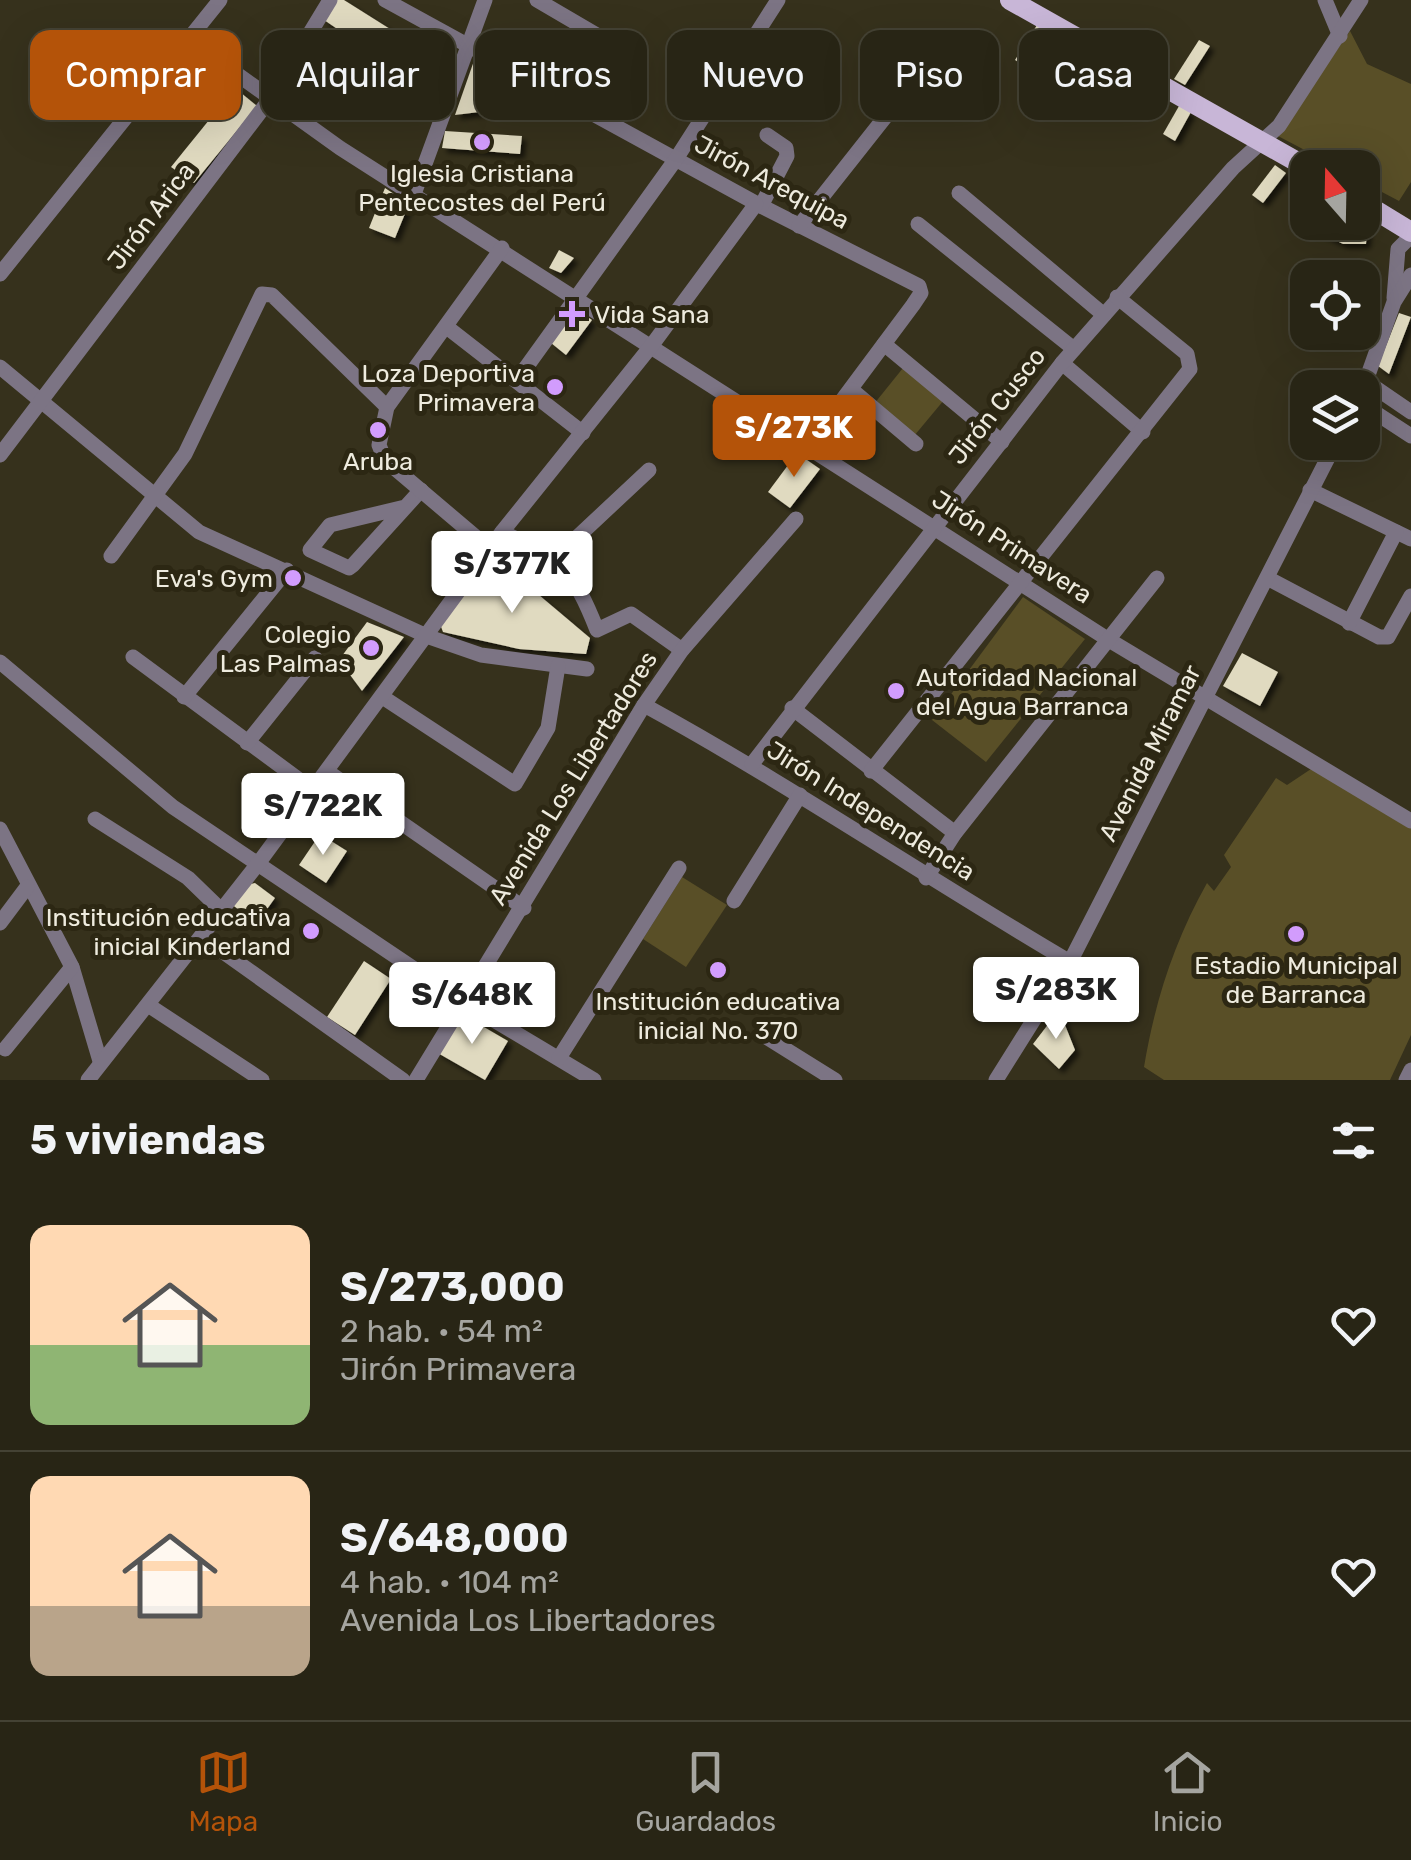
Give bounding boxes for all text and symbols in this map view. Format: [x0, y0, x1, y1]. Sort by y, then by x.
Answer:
chip: Comprar [30, 30, 241, 120]
chip: Alquilar [261, 30, 455, 120]
chip: Filtros [475, 30, 647, 120]
chip: Nuevo [667, 30, 840, 120]
chip: Piso [860, 30, 999, 120]
chip: Casa [1019, 30, 1168, 120]
street label: Jirón Arequipa [690, 129, 854, 235]
marker: Iglesia Cristiana Pentecostes del Perú [471, 131, 493, 153]
north arrow [1290, 150, 1380, 240]
map controls [1290, 150, 1380, 460]
street label: Jirón Arica [101, 157, 201, 275]
place label: Iglesia Cristiana Pentecostes del Perú [358, 159, 606, 217]
button: locate [1290, 260, 1380, 350]
place label: Vida Sana [594, 300, 709, 329]
marker: Vida Sana [559, 301, 585, 327]
street label: Jirón Cusco [943, 342, 1051, 470]
place label: Loza Deportiva Primavera [361, 359, 535, 417]
button: layers [1290, 370, 1380, 460]
marker: Loza Deportiva Primavera [544, 376, 566, 398]
pin: S/273K [713, 395, 875, 480]
text: S/273K [735, 408, 853, 446]
marker: Aruba [367, 419, 389, 441]
place label: Aruba [343, 447, 413, 476]
street label: Jirón Primavera [927, 485, 1097, 609]
pin: S/377K [431, 531, 593, 616]
text: S/377K [454, 544, 570, 582]
place label: Eva's Gym [155, 564, 273, 593]
marker: Eva's Gym [282, 567, 304, 589]
place label: Colegio Las Palmas [220, 620, 351, 678]
marker: Colegio Las Palmas [360, 637, 382, 659]
street label: Avenida Los Libertadores [483, 646, 663, 910]
street label: Avenida Miramar [1093, 660, 1207, 846]
place label: Autoridad Nacional del Agua Barranca [916, 663, 1137, 721]
marker: Autoridad Nacional del Agua Barranca [885, 680, 907, 702]
street label: Jirón Independencia [762, 735, 980, 887]
pin: S/722K [242, 773, 404, 858]
text: S/722K [263, 786, 383, 824]
place label: Institución educativa inicial Kinderland [46, 903, 291, 961]
marker: Institución educativa inicial Kinderland [300, 920, 322, 942]
marker: Estadio Municipal de Barranca [1285, 923, 1307, 945]
place label: Estadio Municipal de Barranca [1194, 951, 1398, 1009]
pin: S/283K [975, 957, 1137, 1042]
marker: Institución educativa inicial No. 370 [707, 959, 729, 981]
pin: S/648K [391, 962, 553, 1047]
text: S/283K [995, 970, 1117, 1008]
text: S/648K [411, 975, 533, 1013]
place label: Institución educativa inicial No. 370 [595, 987, 841, 1045]
icon: filters [1326, 1113, 1381, 1168]
text: 5 viviendas [30, 1115, 266, 1165]
text: S/273,000 [340, 1262, 565, 1312]
icon: home [110, 1265, 230, 1385]
icon: heart [1326, 1298, 1381, 1353]
text: 2 hab. · 54 m² [340, 1312, 543, 1350]
text: Jirón Primavera [340, 1350, 576, 1388]
text: S/648,000 [340, 1513, 569, 1563]
icon: home [110, 1516, 230, 1636]
icon: heart [1326, 1549, 1381, 1604]
text: 4 hab. · 104 m² [340, 1563, 559, 1601]
text: Avenida Los Libertadores [340, 1601, 716, 1639]
tab: Mapa [188, 1745, 258, 1838]
tab: Guardados [635, 1745, 776, 1838]
tab: Inicio [1153, 1745, 1223, 1838]

